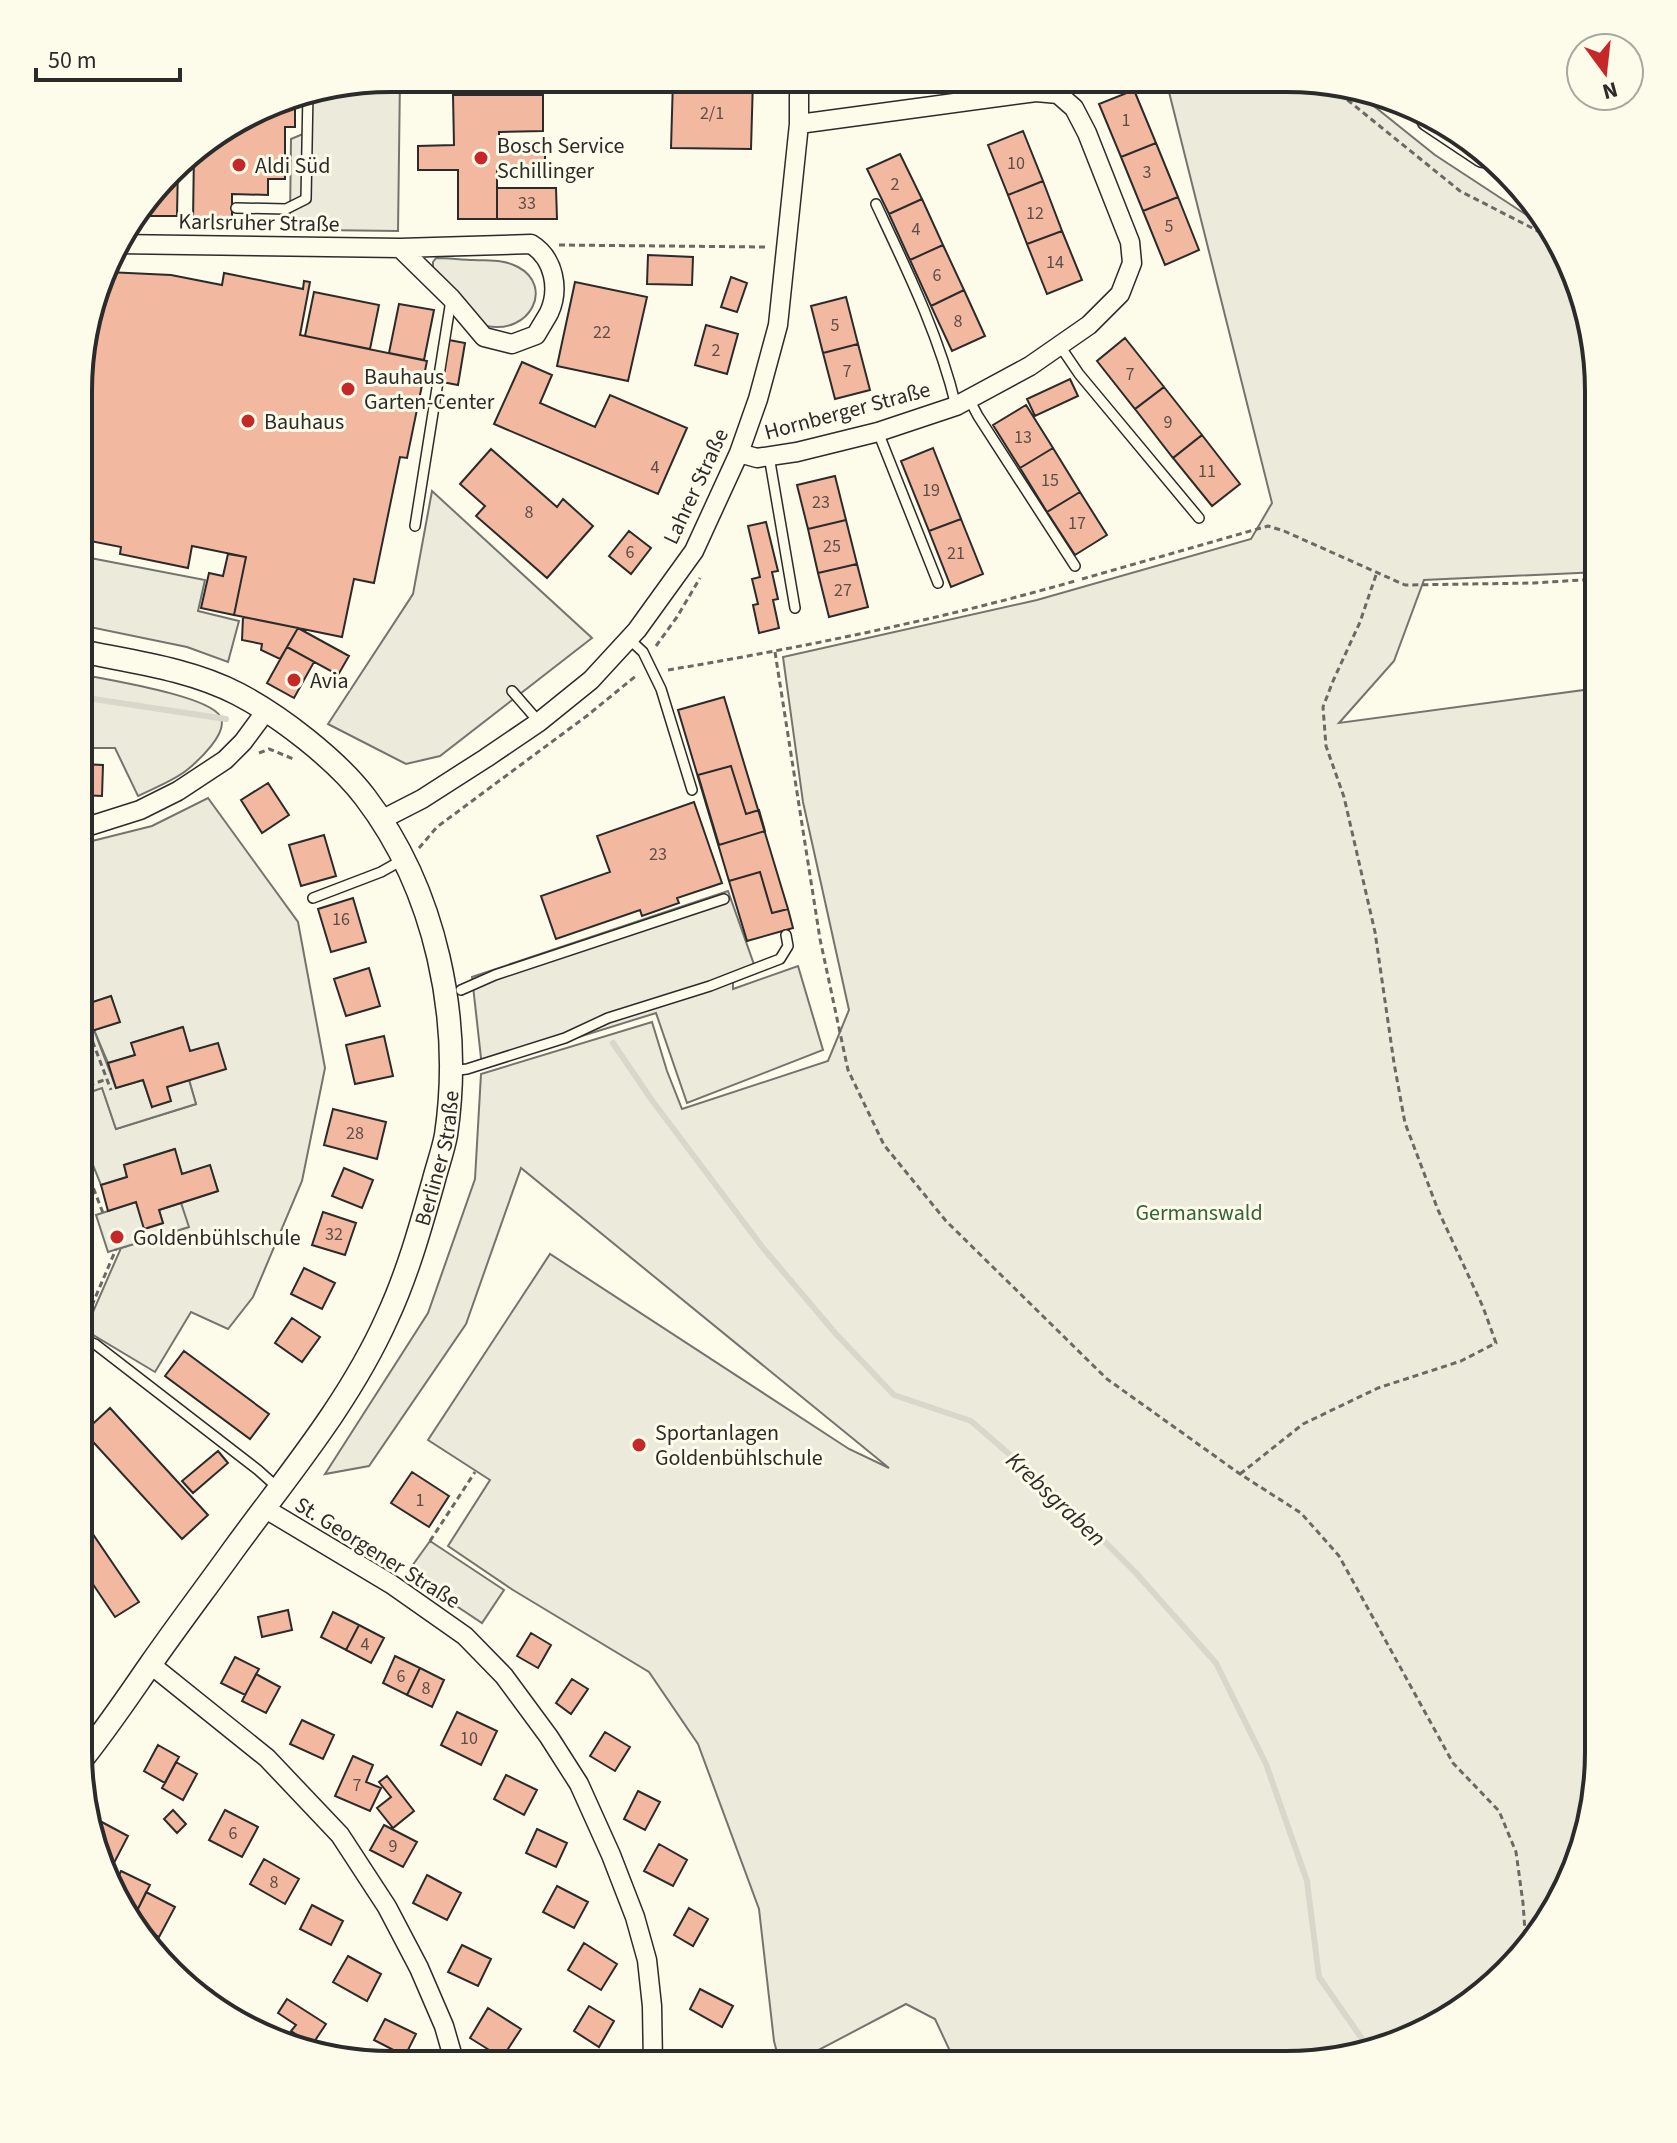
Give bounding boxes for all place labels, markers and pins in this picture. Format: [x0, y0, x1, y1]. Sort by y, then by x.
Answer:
place label: Bosch Service Schillinger [497, 130, 625, 187]
marker: Bosch Service Schillinger [472, 149, 490, 167]
place label: Aldi Süd [255, 150, 331, 182]
marker: Aldi Süd [230, 156, 248, 174]
place label: Bauhaus Garten-Center [364, 361, 495, 418]
marker: Bauhaus Garten-Center [339, 380, 357, 398]
place label: Bauhaus [264, 406, 344, 438]
marker: Bauhaus [239, 412, 257, 430]
place label: Avia [310, 665, 349, 697]
marker: Avia [285, 671, 303, 689]
place label: Goldenbühlschule [133, 1222, 301, 1254]
marker: Goldenbühlschule [108, 1228, 126, 1246]
place label: Sportanlagen Goldenbühlschule [655, 1417, 823, 1474]
marker: Sportanlagen Goldenbühlschule [630, 1436, 648, 1454]

